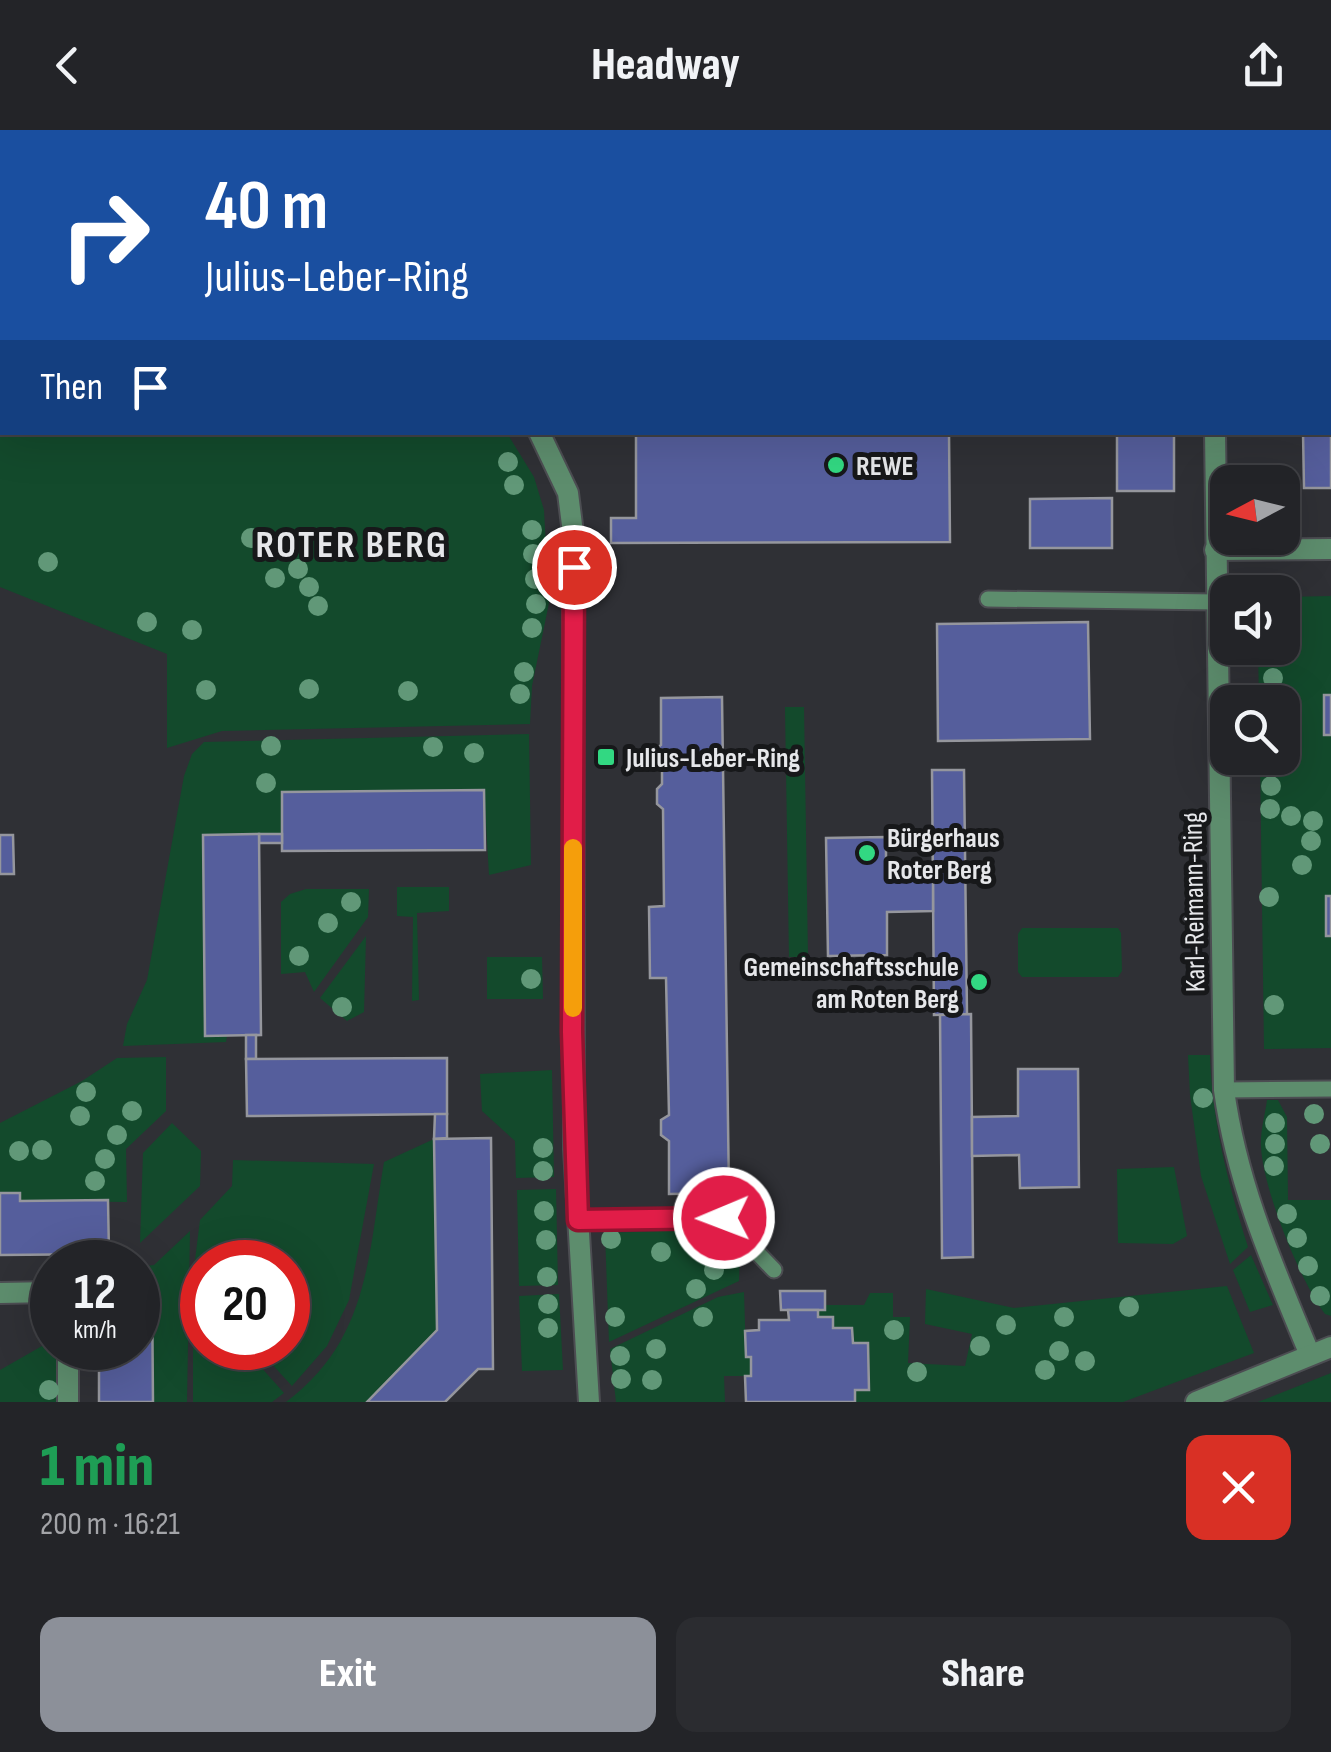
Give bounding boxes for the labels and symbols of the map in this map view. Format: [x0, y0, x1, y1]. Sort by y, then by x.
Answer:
place label: REWE [856, 450, 914, 483]
marker: REWE [825, 454, 847, 476]
north arrow [1210, 465, 1300, 555]
district label: ROTER BERG [256, 523, 448, 568]
pin [532, 525, 617, 610]
place label: Julius-Leber-Ring [625, 742, 800, 775]
marker: Julius-Leber-Ring [595, 746, 617, 768]
street label: Karl-Reimann-Ring [1176, 812, 1213, 992]
place label: Bürgerhaus Roter Berg [887, 822, 1000, 887]
marker: Bürgerhaus Roter Berg [856, 842, 878, 864]
place label: Gemeinschaftsschule am Roten Berg [744, 951, 959, 1016]
marker: Gemeinschaftsschule am Roten Berg [968, 971, 990, 993]
position arrow [672, 1166, 776, 1270]
speed limit sign: 20 [180, 1240, 310, 1370]

